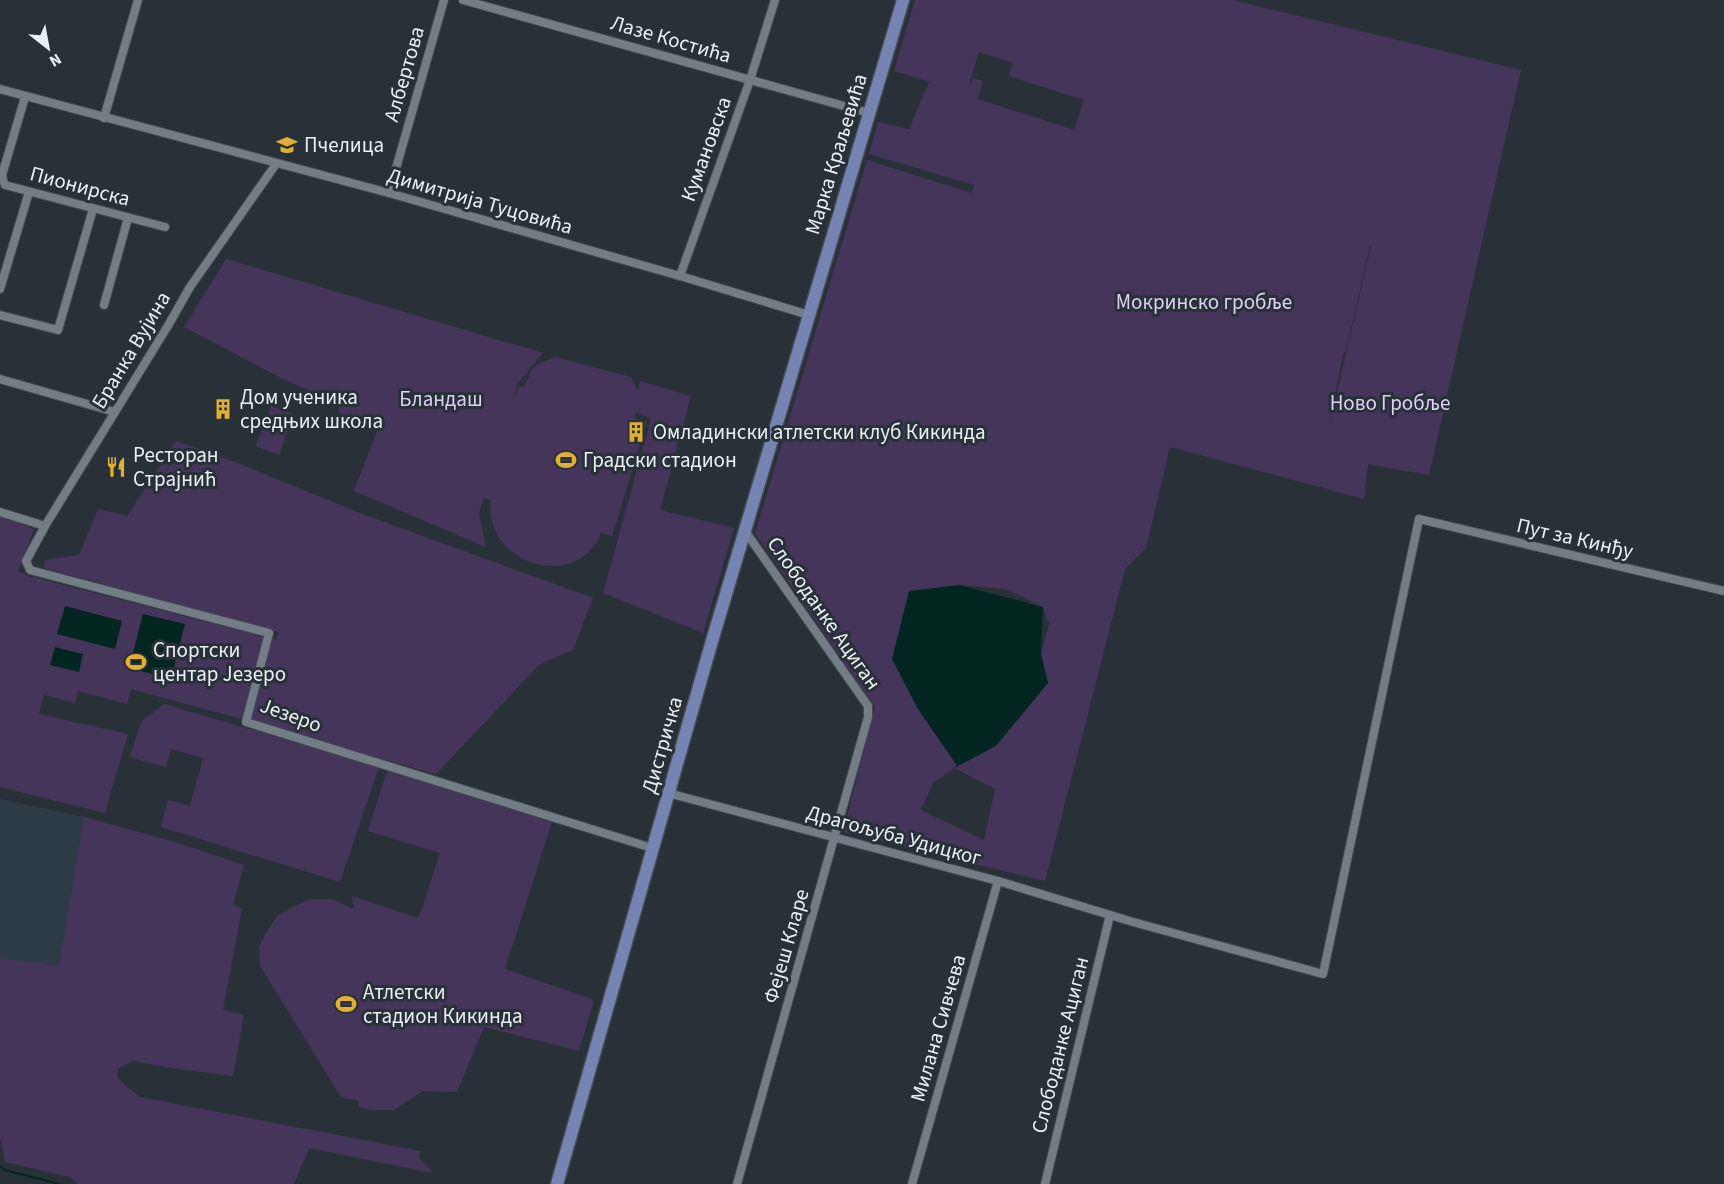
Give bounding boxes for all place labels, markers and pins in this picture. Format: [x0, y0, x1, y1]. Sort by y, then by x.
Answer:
place label: Пчелица [304, 130, 384, 160]
school or university icon: Пчелица [275, 133, 299, 157]
place label: Дом ученика средњих школа [240, 382, 383, 436]
building icon: Дом ученика средњих школа [211, 397, 235, 421]
place label: Омладински атлетски клуб Кикинда [653, 417, 986, 447]
building icon: Омладински атлетски клуб Кикинда [624, 420, 648, 444]
place label: Ресторан Страјнић [133, 440, 219, 494]
place label: Градски стадион [583, 445, 737, 475]
sports icon: Градски стадион [554, 448, 578, 472]
restaurant icon: Ресторан Страјнић [104, 455, 128, 479]
place label: Спортски центар Језеро [153, 635, 286, 689]
sports icon: Спортски центар Језеро [124, 650, 148, 674]
place label: Атлетски стадион Кикинда [363, 977, 523, 1031]
sports icon: Атлетски стадион Кикинда [334, 992, 358, 1016]

